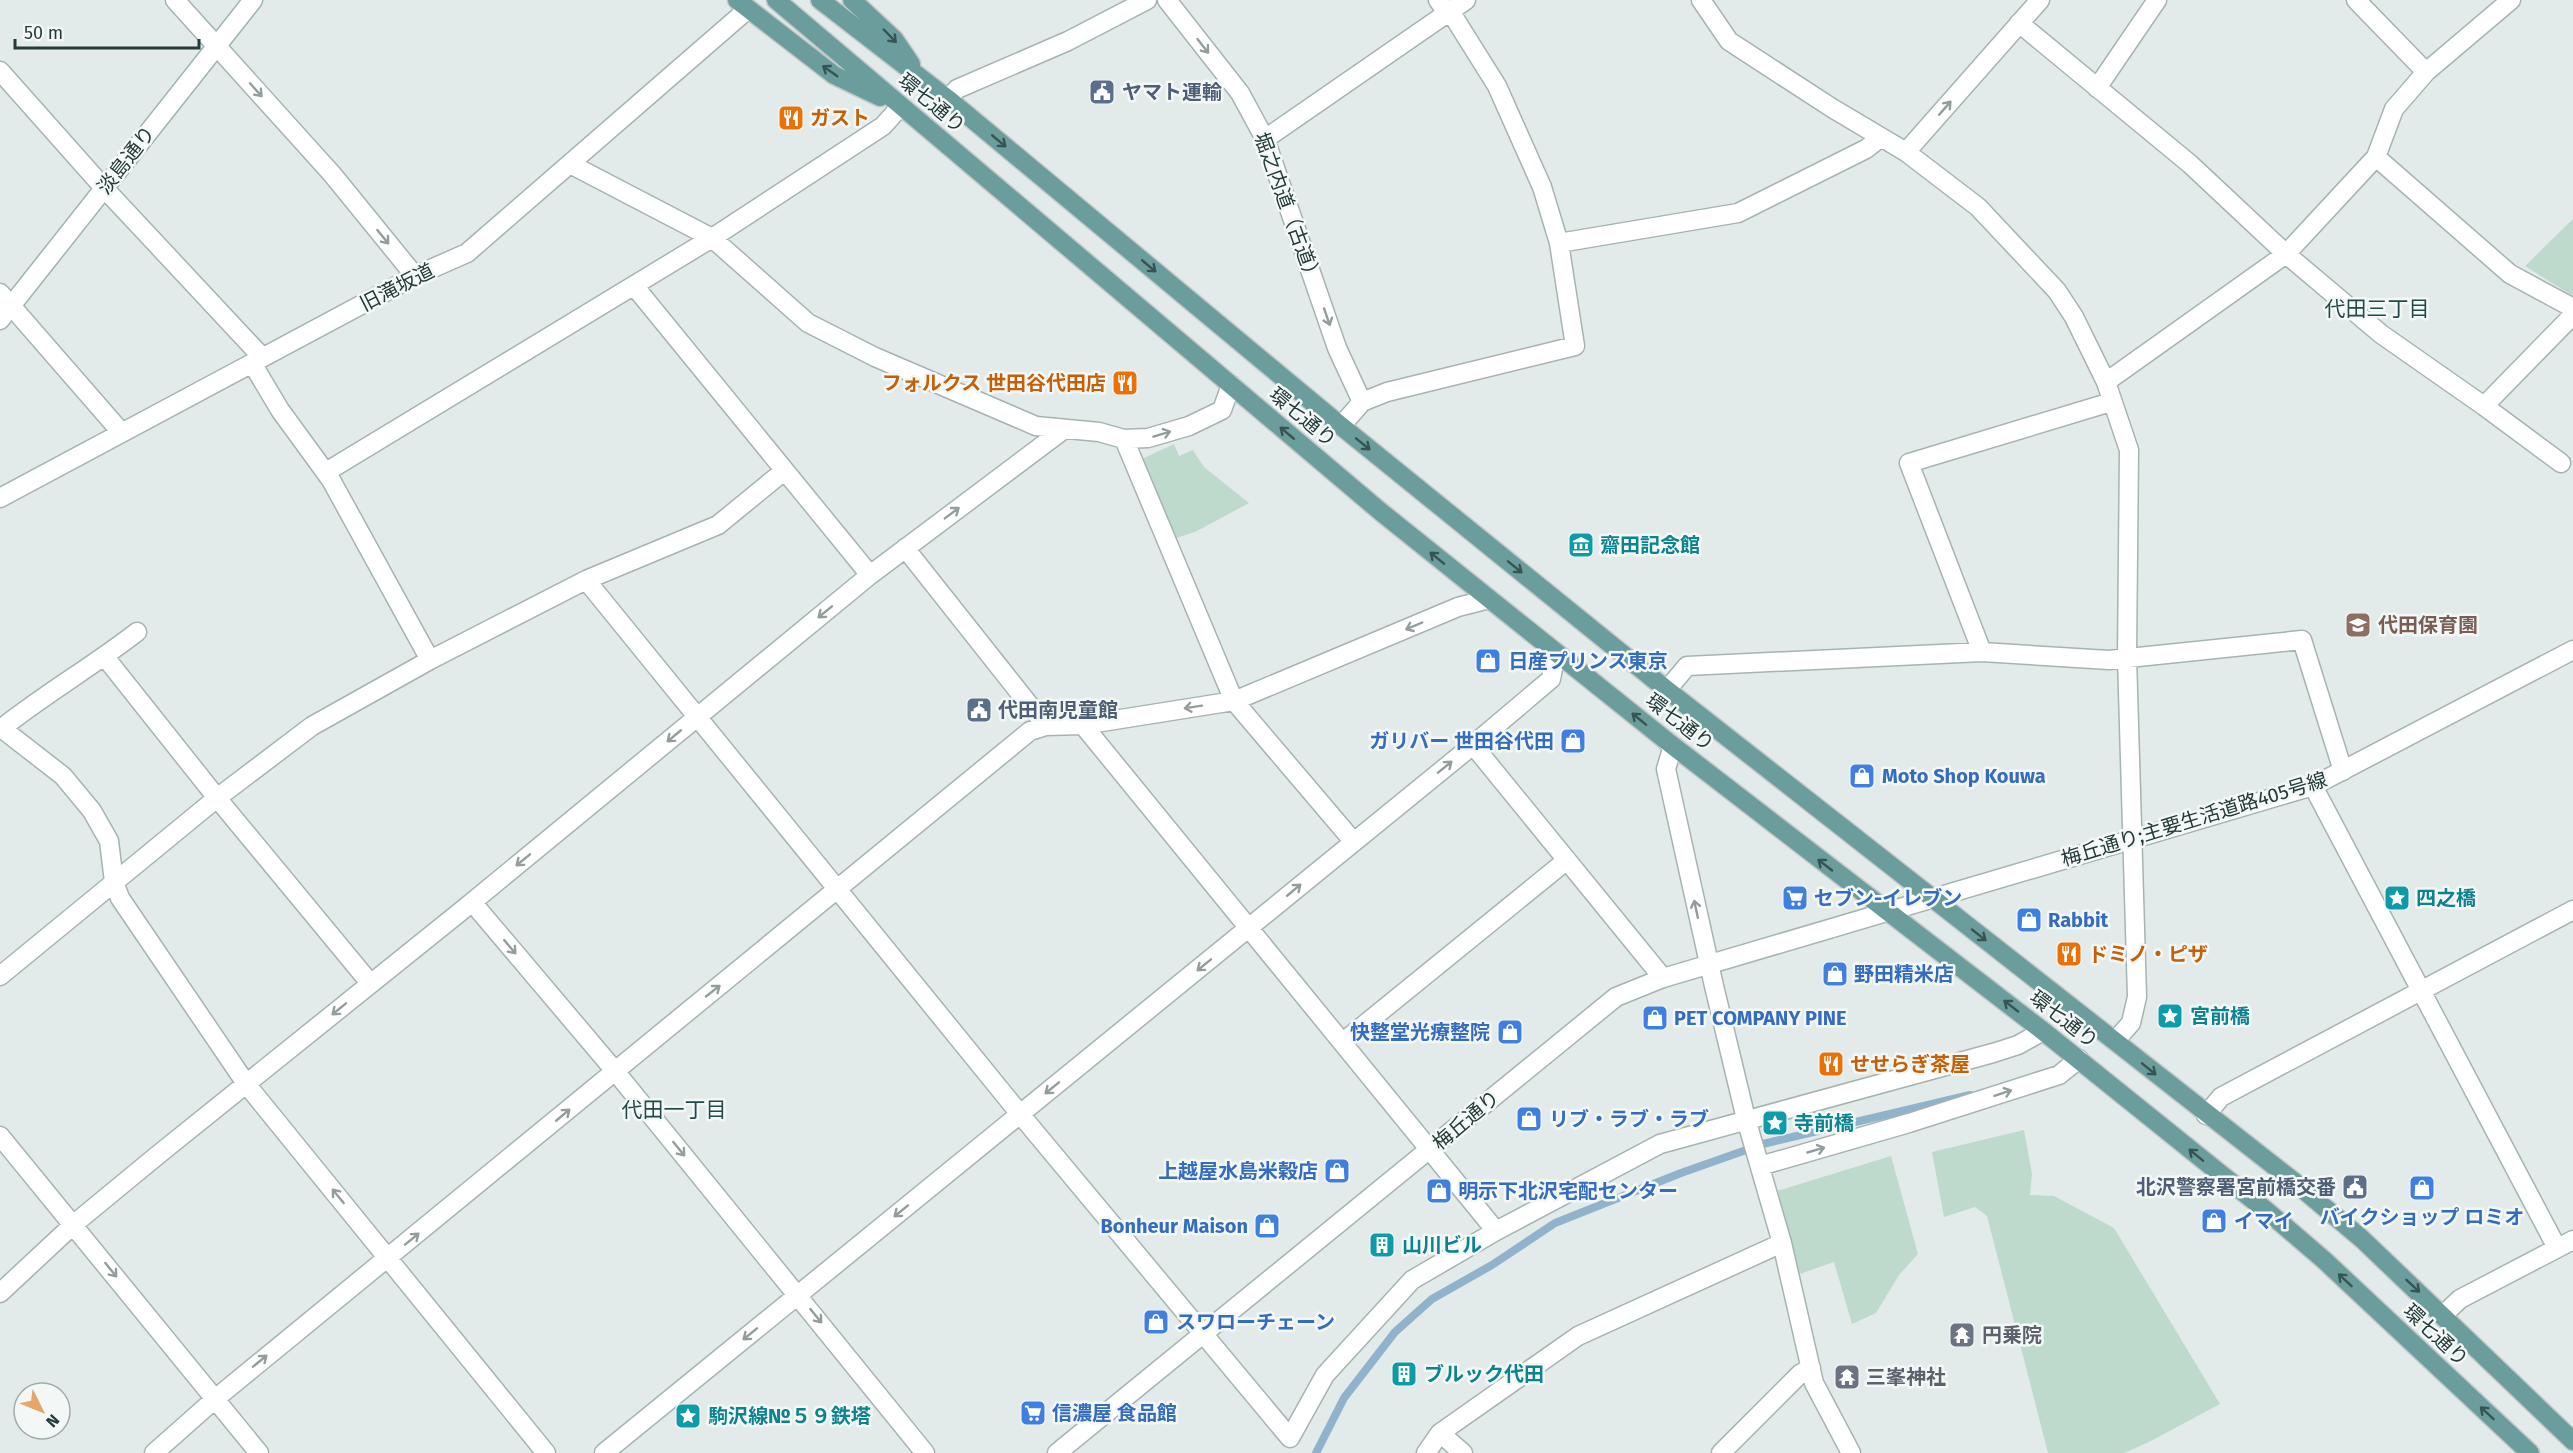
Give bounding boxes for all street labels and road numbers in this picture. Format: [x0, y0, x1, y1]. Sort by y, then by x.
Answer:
street label: 環七通り [894, 68, 970, 138]
street label: 淡島通り [92, 121, 160, 199]
street label: 堀之内道（古道） [1249, 129, 1327, 287]
street label: 旧滝坂道 [356, 258, 438, 316]
street label: 環七通り [1265, 382, 1341, 452]
street label: 環七通り [1641, 688, 1719, 756]
street label: 梅丘通り;主要生活道路405号線 [2058, 767, 2330, 871]
street label: 環七通り [2025, 985, 2103, 1053]
street label: 梅丘通り [1428, 1085, 1504, 1155]
street label: 環七通り [2399, 1299, 2473, 1371]

